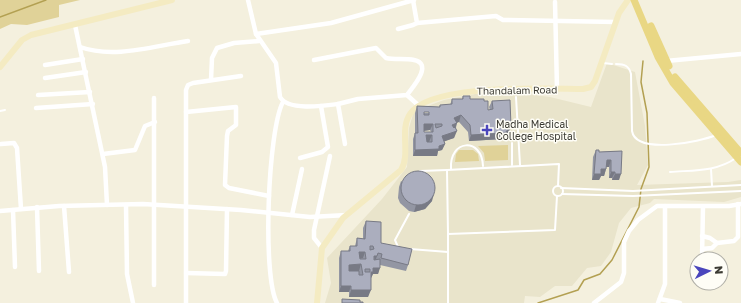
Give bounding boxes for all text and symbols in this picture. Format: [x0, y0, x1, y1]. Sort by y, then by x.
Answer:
street label: Thandalam Road [477, 83, 557, 97]
place label: Madha Medical College Hospital [496, 118, 576, 142]
marker: Madha Medical College Hospital [481, 124, 493, 136]
north arrow [689, 251, 729, 291]
text: N [713, 265, 726, 275]

